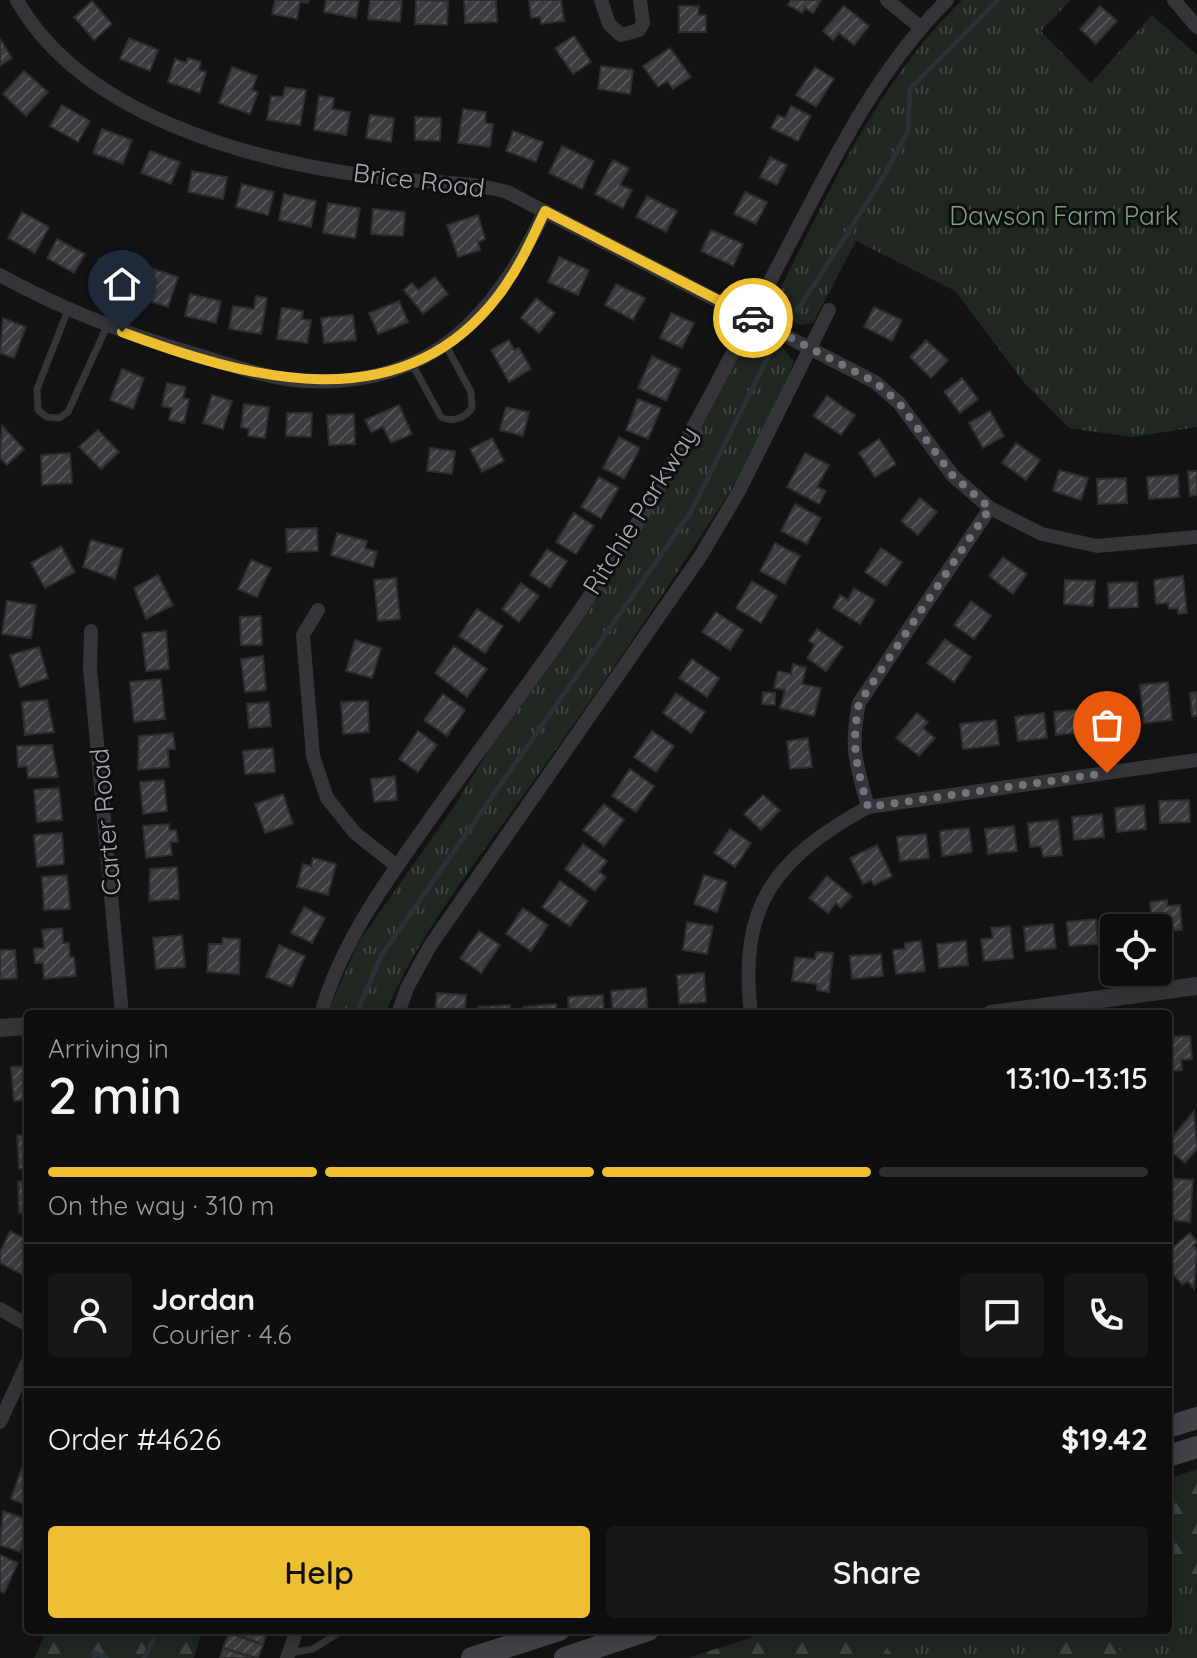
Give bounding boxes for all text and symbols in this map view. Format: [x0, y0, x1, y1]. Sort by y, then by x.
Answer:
street label: Brice Road [351, 156, 487, 204]
park label: Dawson Farm Park [949, 199, 1179, 232]
pin [88, 250, 156, 332]
icon: home [100, 262, 144, 306]
courier [713, 278, 793, 358]
icon: car [731, 296, 775, 340]
street label: Ritchie Parkway [575, 420, 705, 600]
pin [1073, 691, 1141, 773]
icon: bag [1085, 703, 1129, 747]
street label: Carter Road [82, 747, 128, 897]
map controls [1100, 914, 1172, 986]
button: locate [1100, 914, 1172, 986]
text: Arriving in [48, 1032, 169, 1065]
text: 13:10–13:15 [1006, 1059, 1148, 1097]
text: 2 min [48, 1062, 182, 1127]
text: On the way · 310 m [48, 1189, 274, 1222]
button: person [48, 1273, 132, 1357]
button: chat [960, 1273, 1044, 1357]
button: phone [1064, 1273, 1148, 1357]
text: Jordan [152, 1280, 255, 1318]
text: Courier · 4.6 [152, 1318, 291, 1351]
text: Order #4626 [48, 1420, 221, 1458]
text: $19.42 [1061, 1420, 1148, 1458]
button: Help [48, 1526, 590, 1618]
button: Share [606, 1526, 1148, 1618]

